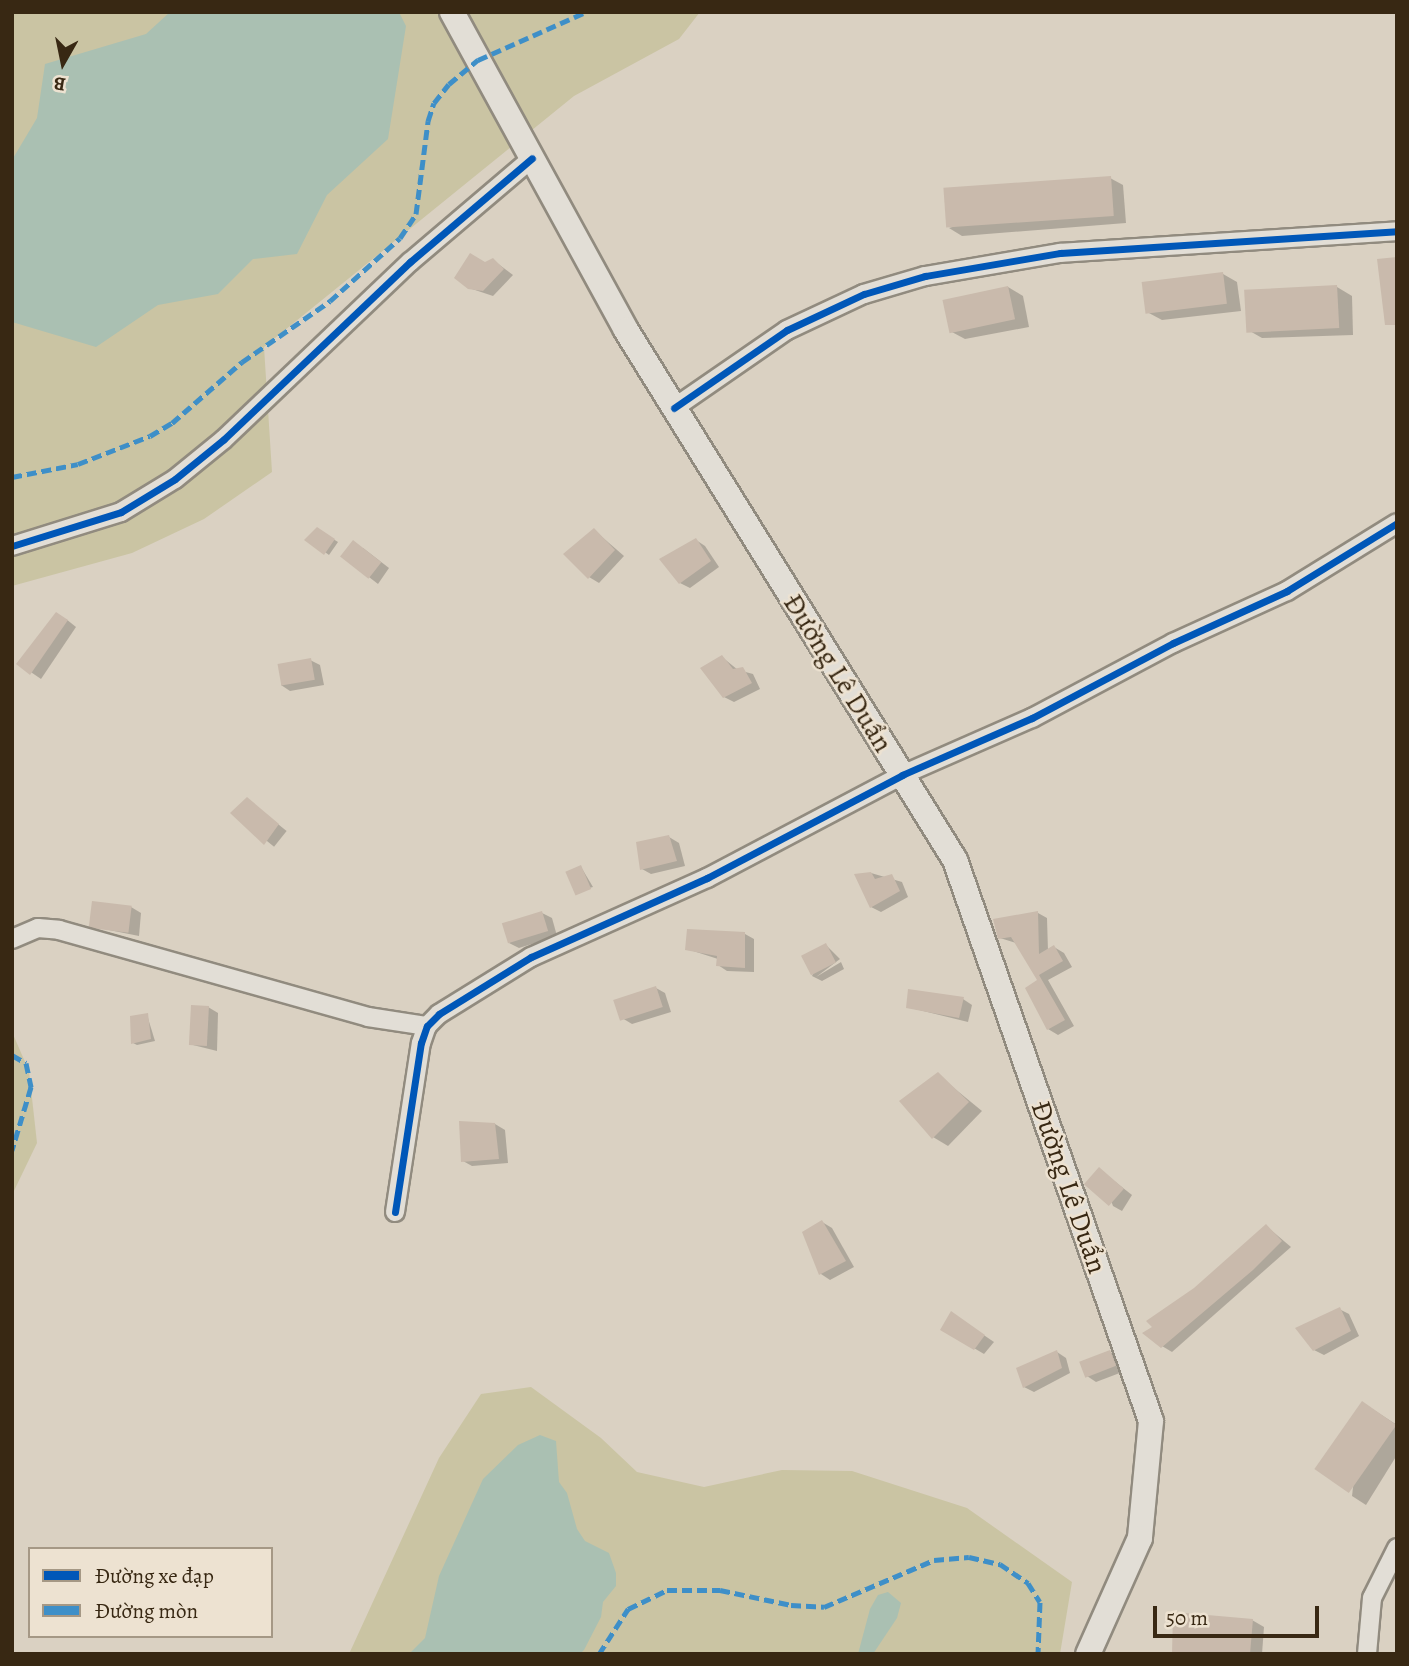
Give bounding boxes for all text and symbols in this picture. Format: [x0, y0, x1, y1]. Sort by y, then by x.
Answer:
north arrow [28, 28, 98, 98]
text: B [52, 70, 68, 98]
street label: Đường Lê Duẩn [776, 588, 900, 758]
street label: Đường Lê Duẩn [1024, 1096, 1114, 1278]
legend [28, 1547, 273, 1638]
text: Đường xe đạp [95, 1562, 214, 1590]
scale bar [1157, 1592, 1323, 1636]
text: Đường mòn [95, 1597, 198, 1625]
text: 50 m [1166, 1604, 1208, 1632]

